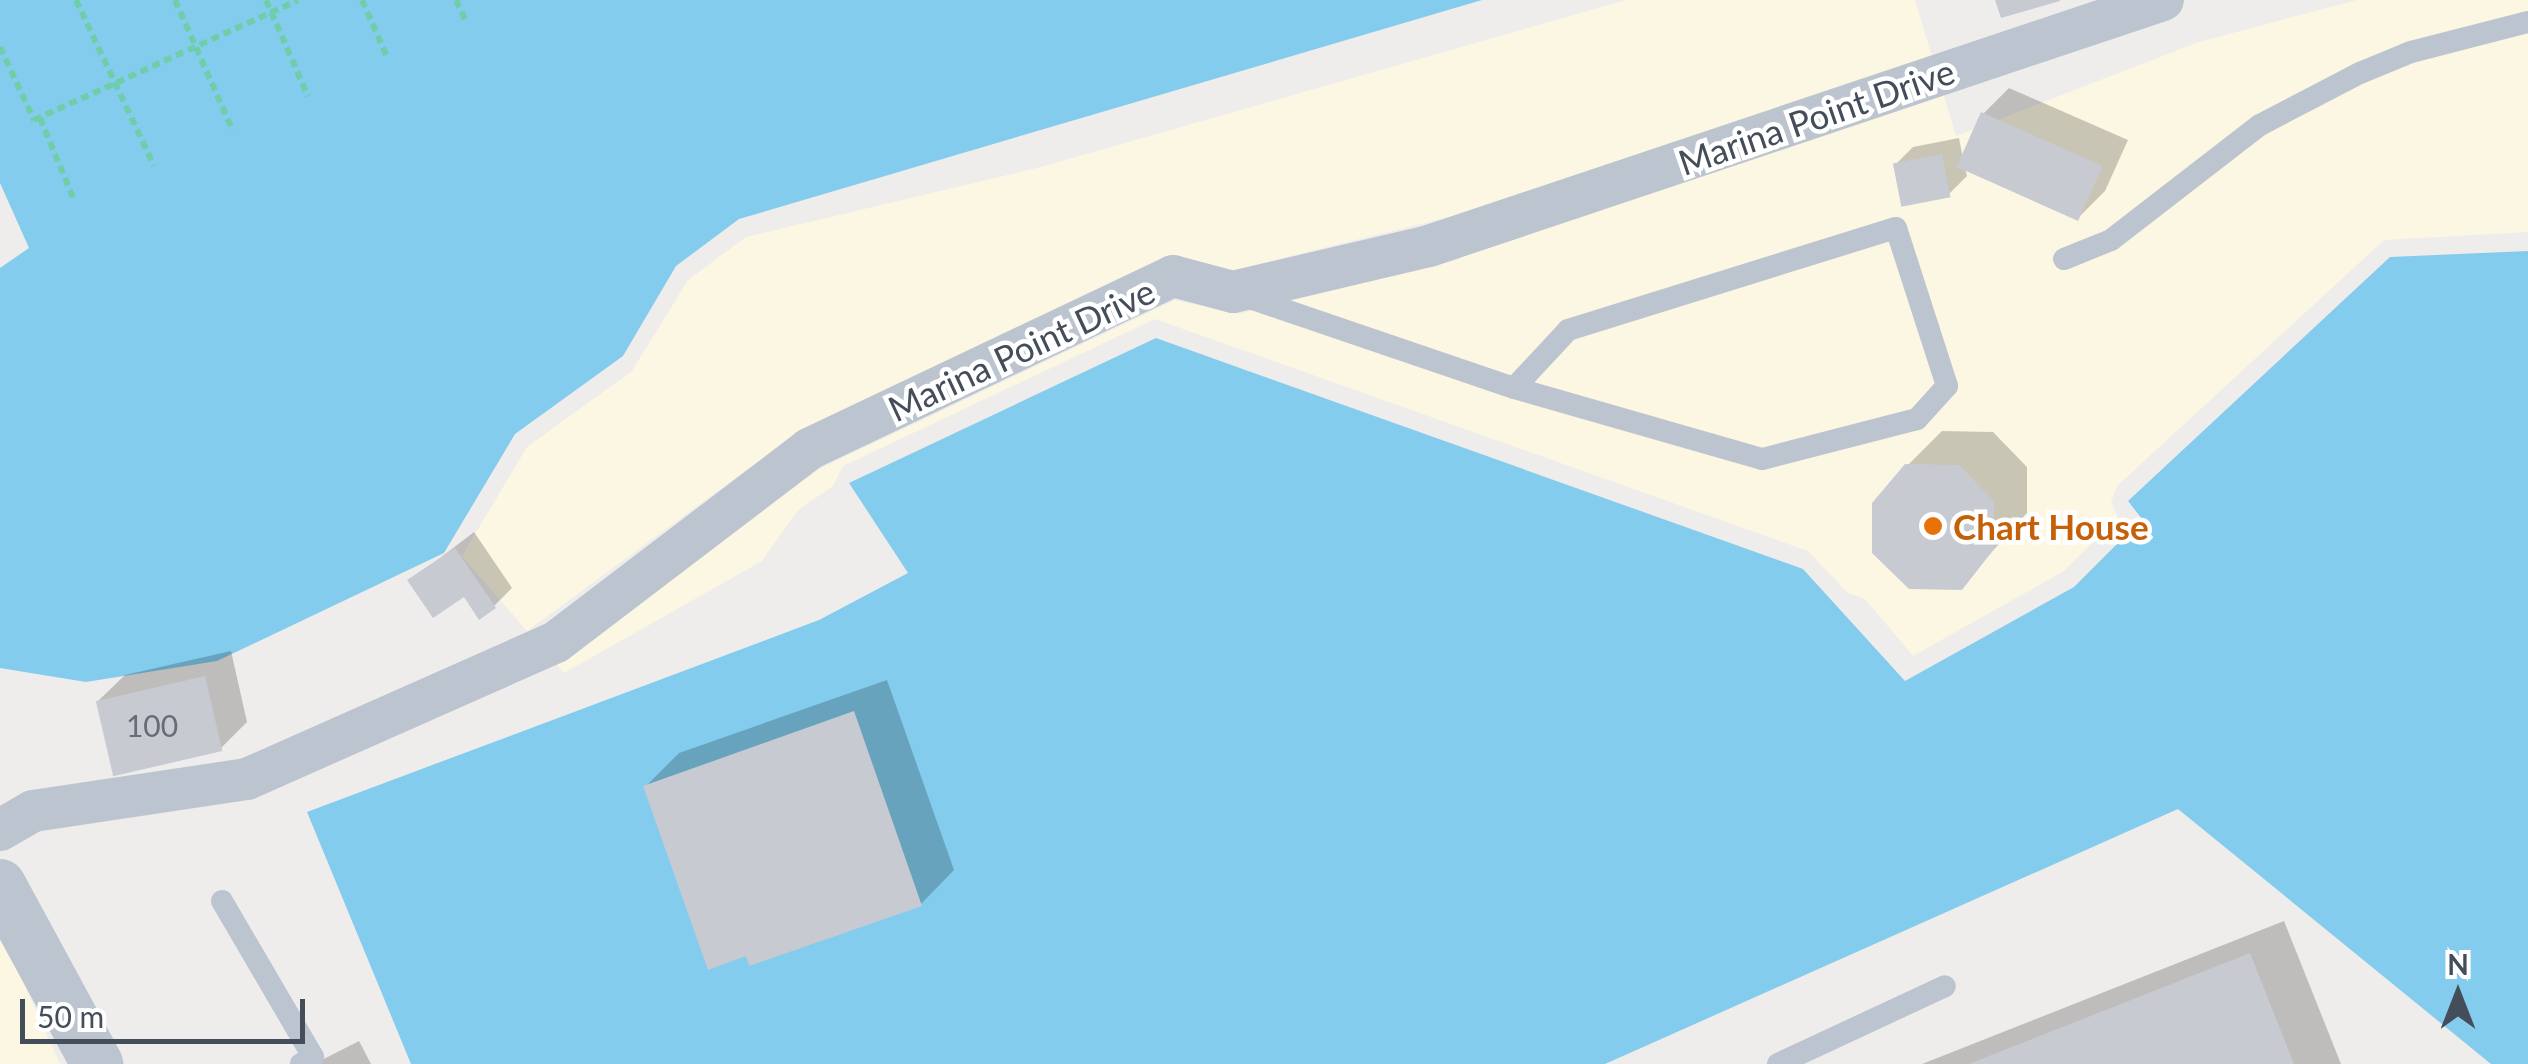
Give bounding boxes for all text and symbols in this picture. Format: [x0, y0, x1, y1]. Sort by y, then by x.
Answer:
street label: Marina Point Drive [1673, 49, 1959, 183]
street label: Marina Point Drive [881, 269, 1161, 429]
place label: Chart House [1953, 505, 2149, 547]
marker: Chart House [1922, 515, 1944, 537]
house number: 100 [126, 707, 178, 743]
north arrow [2408, 944, 2508, 1044]
text: N [2447, 947, 2469, 981]
scale bar [25, 979, 310, 1041]
text: 50 m [37, 998, 104, 1034]

